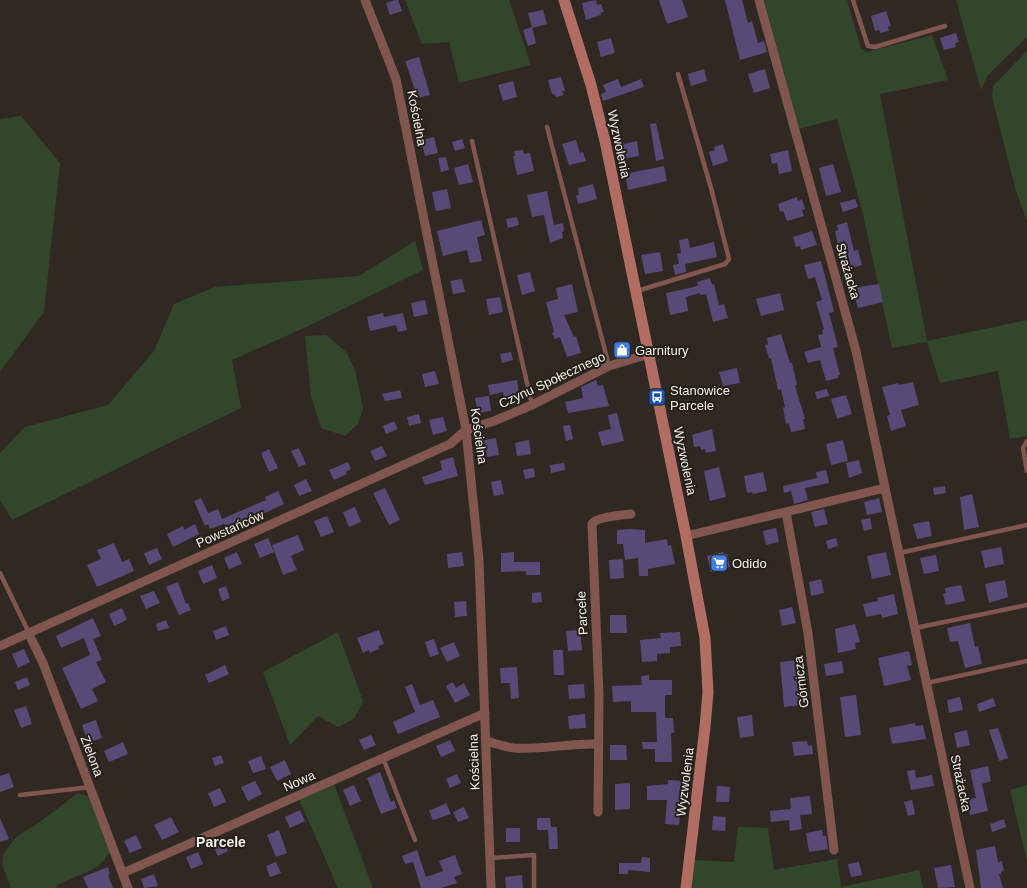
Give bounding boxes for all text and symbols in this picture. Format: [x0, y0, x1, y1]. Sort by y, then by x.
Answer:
street label: Kościelna [404, 89, 430, 148]
street label: Wyzwolenia [604, 109, 634, 180]
street label: Strażacka [833, 241, 863, 302]
shop icon: Garnitury [612, 340, 632, 360]
place label: Garnitury [635, 343, 689, 358]
street label: Czynu Społecznego [496, 349, 608, 411]
place label: Stanowice Parcele [670, 383, 730, 413]
bus stop icon: Stanowice Parcele [647, 387, 667, 407]
street label: Kościelna [468, 407, 490, 466]
street label: Wyzwolenia [670, 426, 700, 497]
street label: Powstańców [194, 507, 267, 551]
supermarket icon: Odido [709, 553, 729, 573]
place label: Odido [732, 556, 767, 571]
street label: Parcele [573, 591, 591, 635]
street label: Górnicza [790, 655, 812, 709]
street label: Zielona [77, 733, 107, 779]
street label: Kościelna [465, 733, 482, 790]
street label: Wyzwolenia [673, 746, 697, 817]
street label: Strażacka [948, 753, 975, 814]
street label: Nowa [281, 767, 318, 795]
district label: Parcele [196, 834, 246, 850]

